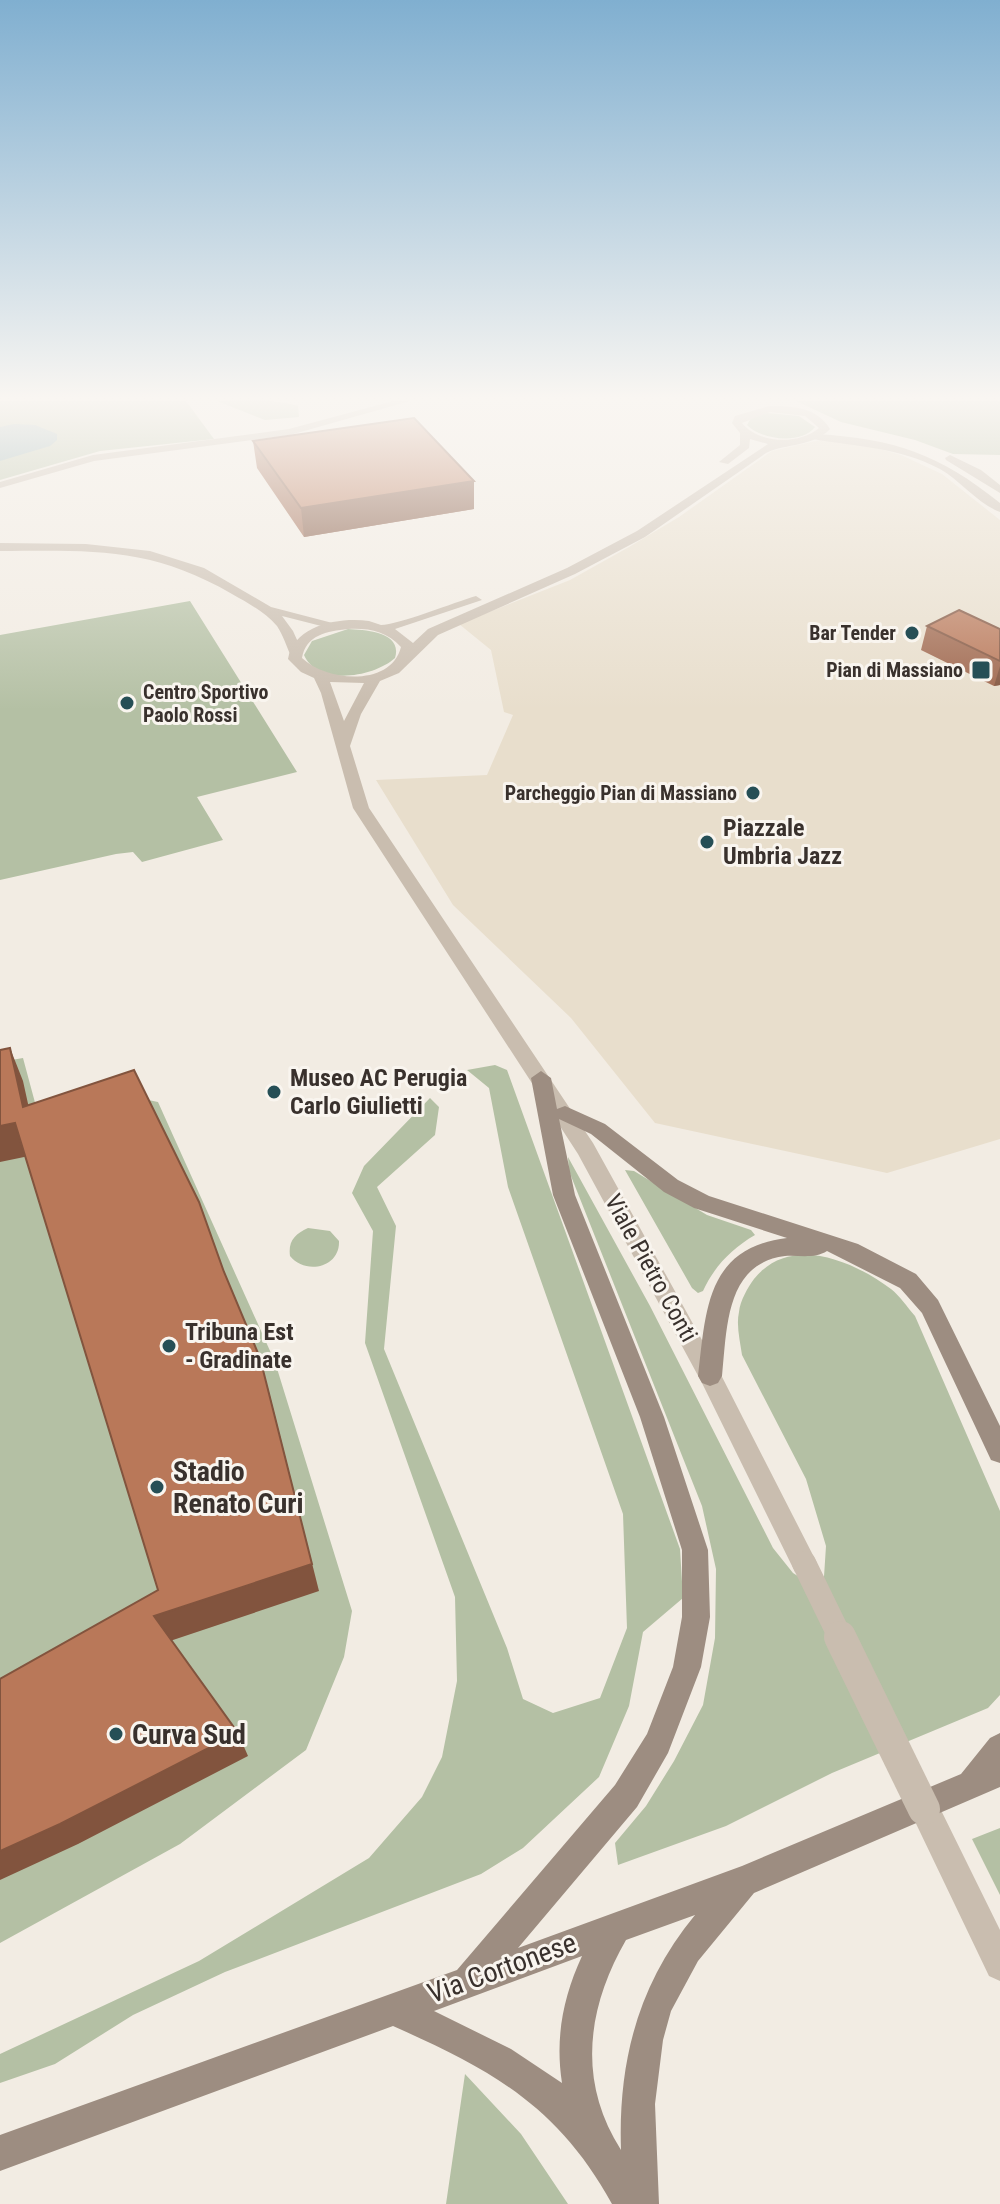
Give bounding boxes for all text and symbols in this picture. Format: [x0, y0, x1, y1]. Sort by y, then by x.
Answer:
place label: Bar Tender [809, 621, 896, 645]
marker: Bar Tender [903, 624, 921, 642]
place label: Pian di Massiano [826, 658, 963, 682]
marker: Pian di Massiano [970, 659, 992, 681]
place label: Centro Sportivo Paolo Rossi [143, 680, 269, 727]
marker: Centro Sportivo Paolo Rossi [118, 694, 136, 712]
place label: Parcheggio Pian di Massiano [505, 781, 737, 805]
marker: Parcheggio Pian di Massiano [744, 784, 762, 802]
place label: Piazzale Umbria Jazz [723, 814, 842, 870]
marker: Piazzale Umbria Jazz [698, 833, 716, 851]
place label: Museo AC Perugia Carlo Giulietti [290, 1064, 467, 1120]
marker: Museo AC Perugia Carlo Giulietti [265, 1083, 283, 1101]
street label: Viale Pietro Conti [599, 1189, 703, 1347]
place label: Tribuna Est - Gradinate [185, 1318, 294, 1374]
marker: Tribuna Est - Gradinate [160, 1337, 178, 1355]
place label: Stadio Renato Curi [173, 1455, 303, 1520]
marker: Stadio Renato Curi [148, 1478, 166, 1496]
place label: Curva Sud [132, 1718, 246, 1751]
marker: Curva Sud [107, 1725, 125, 1743]
street label: Via Cortonese [423, 1926, 581, 2010]

